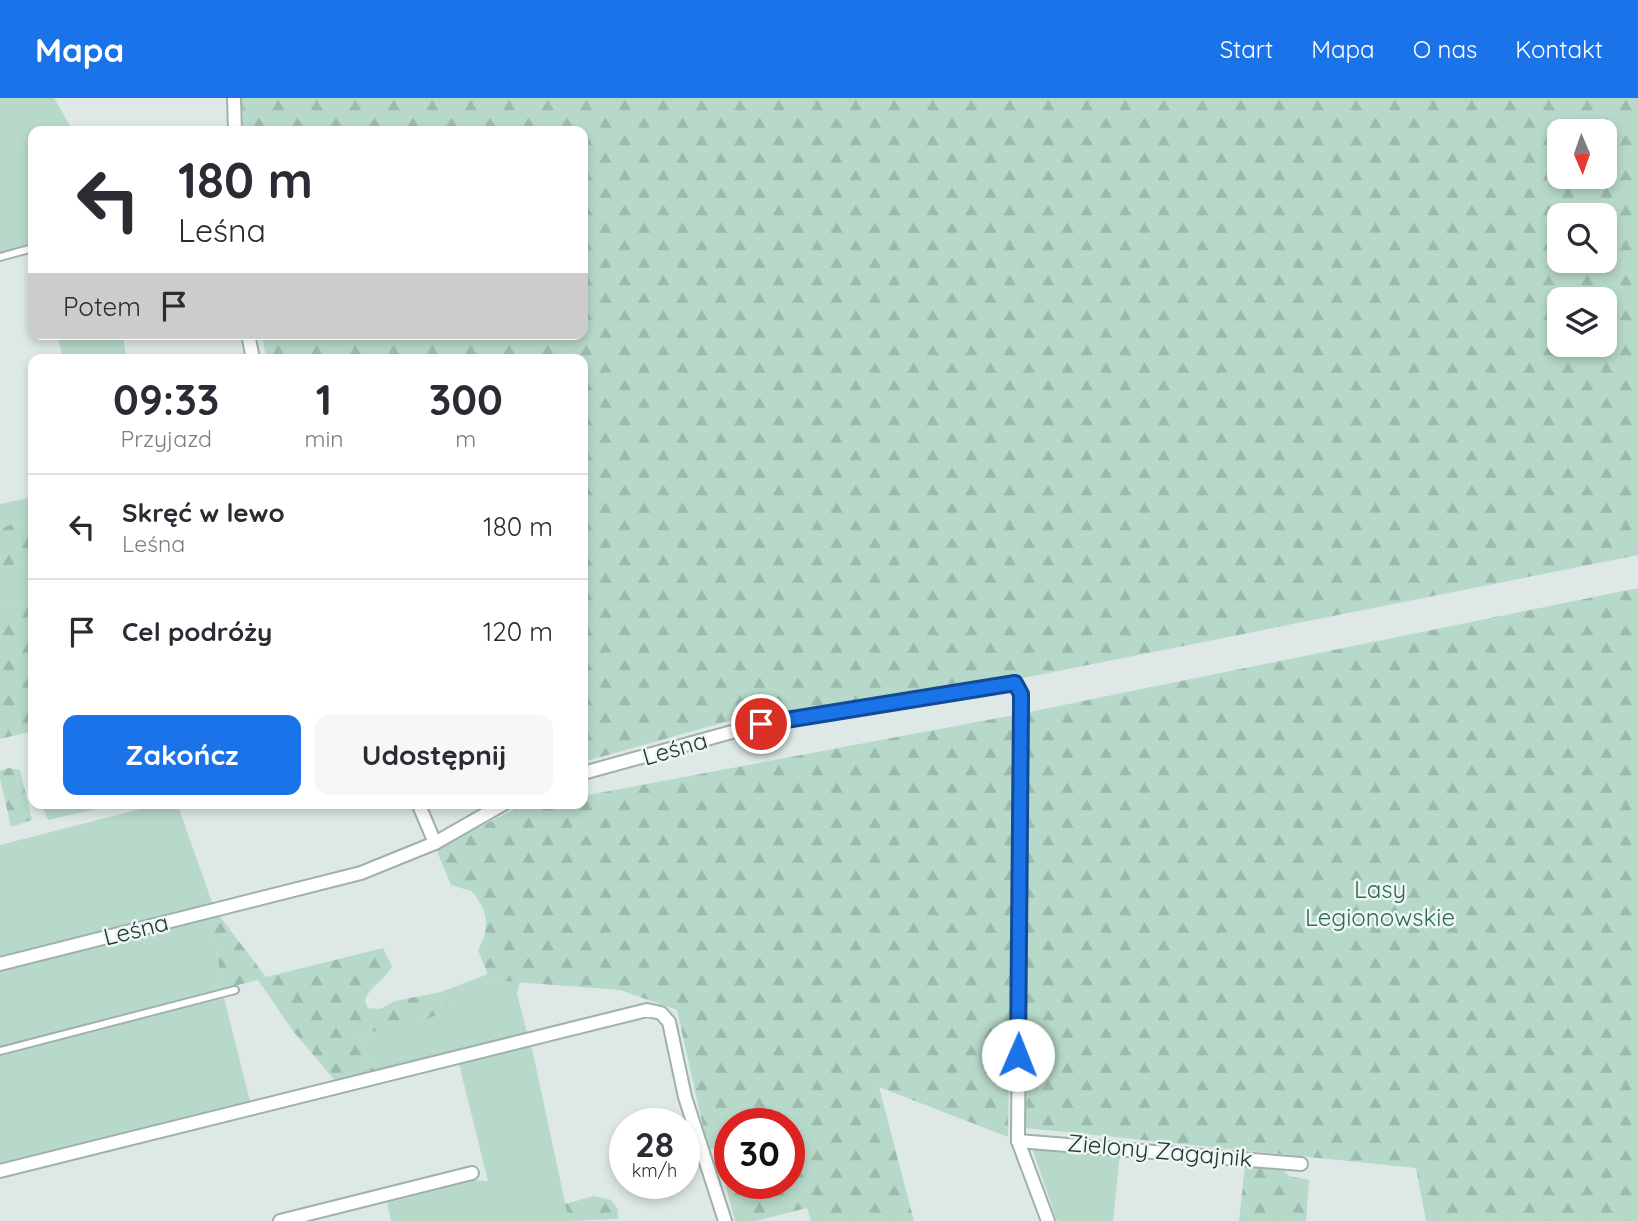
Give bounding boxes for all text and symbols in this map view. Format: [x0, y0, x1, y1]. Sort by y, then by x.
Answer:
text: Mapa [35, 29, 124, 70]
text: Start [1220, 34, 1273, 64]
text: Mapa [1311, 34, 1375, 64]
text: O nas [1413, 34, 1477, 64]
text: Kontakt [1515, 34, 1603, 64]
north arrow [1547, 119, 1617, 189]
map controls [1547, 119, 1617, 357]
text: 180 m [178, 149, 313, 210]
icon: left [63, 154, 154, 245]
button: search [1547, 203, 1617, 273]
text: Leśna [178, 210, 266, 250]
icon: arrive [155, 287, 193, 325]
button: layers [1547, 287, 1617, 357]
text: Potem [63, 290, 141, 323]
text: 09:33 [113, 373, 219, 426]
text: 1 [316, 373, 332, 426]
text: 300 [429, 373, 503, 426]
text: Przyjazd [120, 424, 212, 453]
text: min [304, 424, 344, 453]
text: m [455, 424, 476, 453]
text: Skręć w lewo [122, 496, 285, 529]
icon: left [63, 508, 101, 546]
text: 180 m [483, 510, 553, 543]
text: Leśna [122, 529, 185, 558]
icon: arrive [63, 613, 101, 651]
text: Cel podróży [122, 615, 272, 648]
text: 120 m [483, 615, 553, 648]
pin [731, 694, 791, 754]
icon: arrive [742, 705, 780, 743]
button: Zakończ [63, 715, 301, 795]
button: Udostępnij [315, 715, 553, 795]
street label: Leśna [639, 725, 711, 772]
park label: Lasy Legionowskie [1305, 874, 1455, 932]
street label: Leśna [100, 906, 171, 952]
position arrow [981, 1018, 1055, 1092]
speed limit sign: 30 [714, 1108, 805, 1199]
text: 28 [635, 1122, 674, 1166]
street label: Zielony Zagajnik [1066, 1127, 1254, 1173]
text: km/h [632, 1159, 677, 1182]

